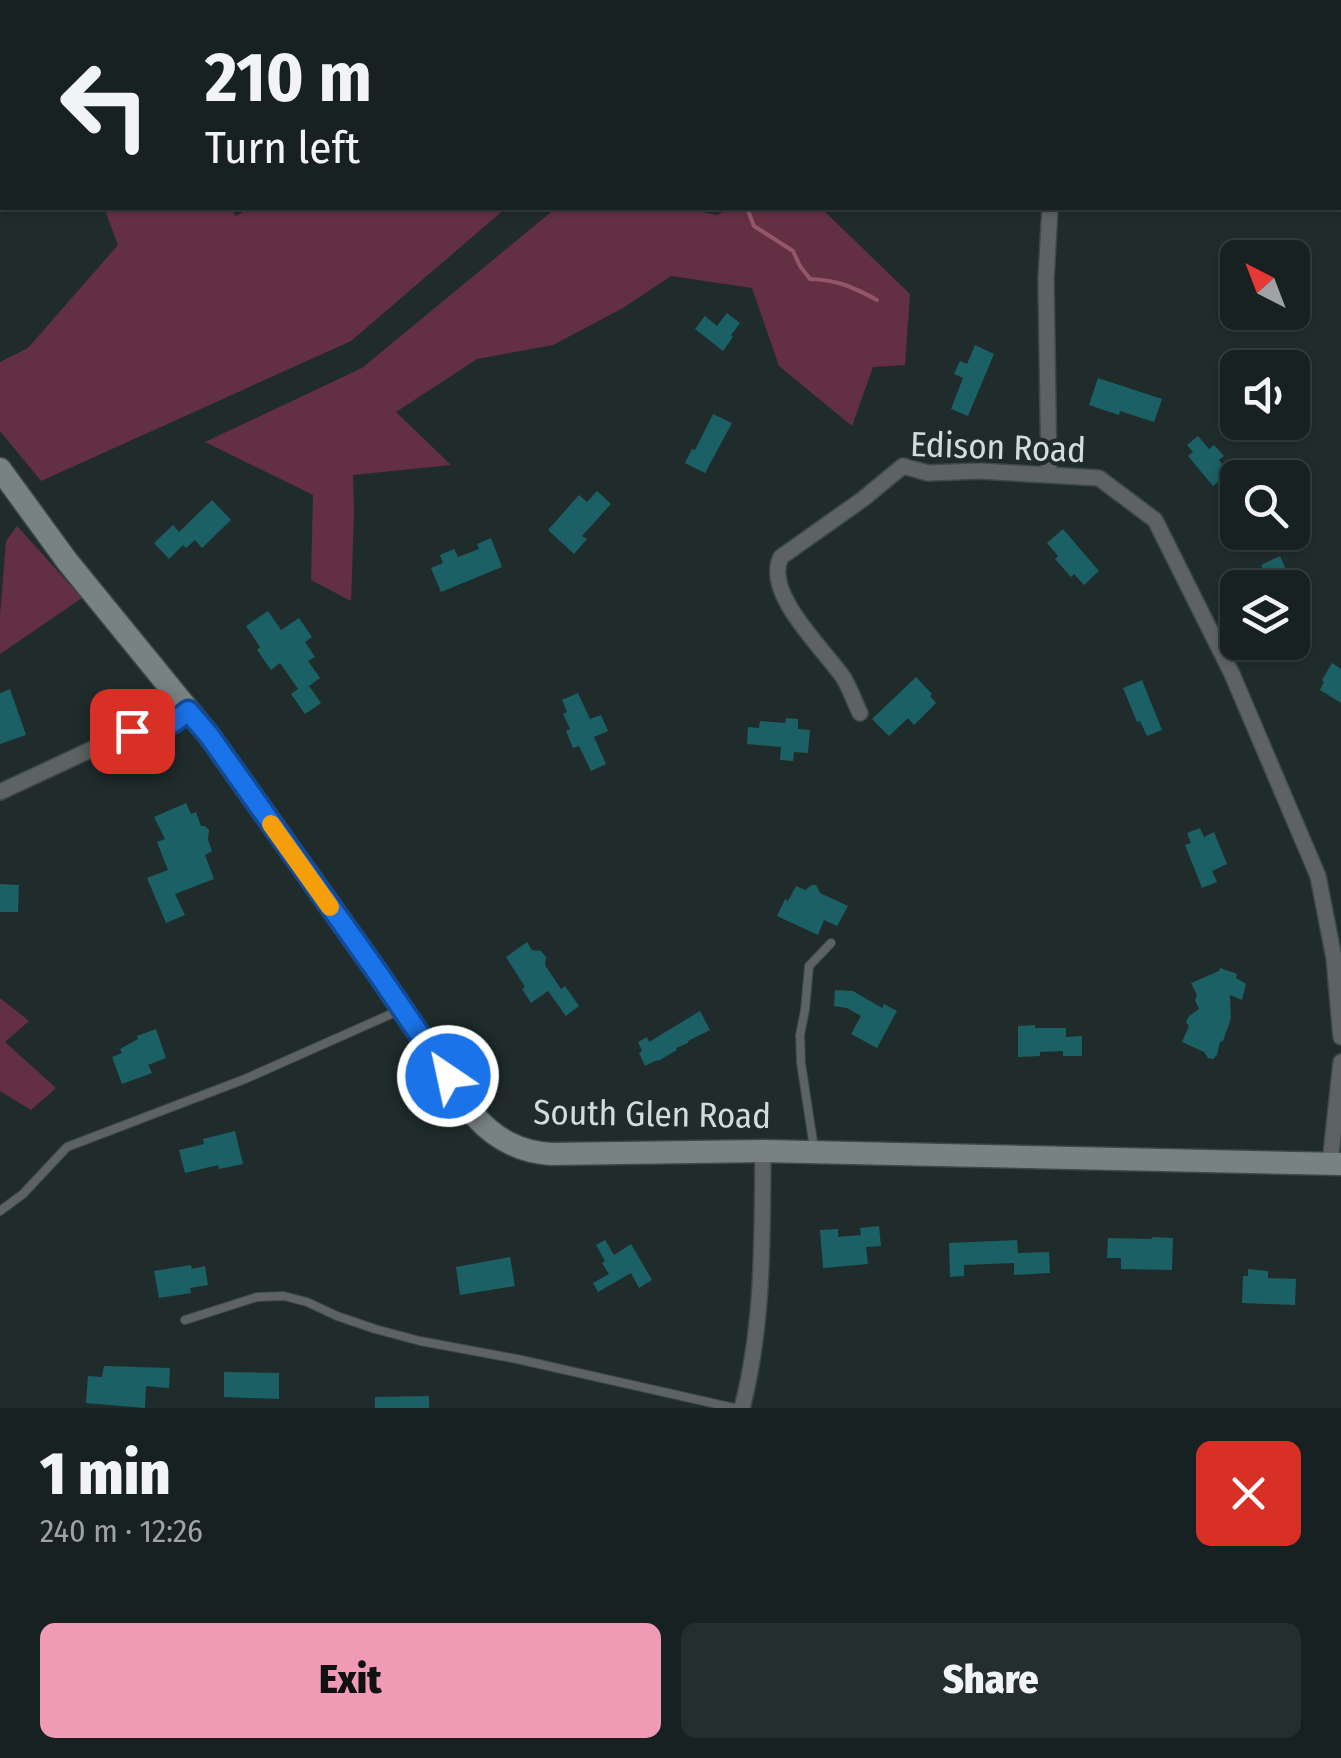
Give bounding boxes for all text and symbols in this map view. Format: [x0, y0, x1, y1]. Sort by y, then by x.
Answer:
text: 210 m [205, 36, 372, 120]
icon: left [40, 40, 170, 170]
text: Turn left [205, 121, 360, 175]
north arrow [1220, 240, 1310, 330]
map controls [1220, 240, 1310, 660]
button: sound [1220, 350, 1310, 440]
street label: Edison Road [909, 423, 1087, 471]
button: search [1220, 460, 1310, 550]
button: layers [1220, 570, 1310, 660]
pin [90, 689, 175, 774]
icon: arrive [105, 704, 160, 759]
position arrow [396, 1024, 500, 1128]
street label: South Glen Road [533, 1091, 771, 1137]
text: 1 min [40, 1438, 171, 1510]
button: close [1196, 1441, 1301, 1546]
text: 240 m · 12:26 [40, 1512, 203, 1550]
button: Exit [40, 1623, 661, 1738]
button: Share [681, 1623, 1301, 1738]

